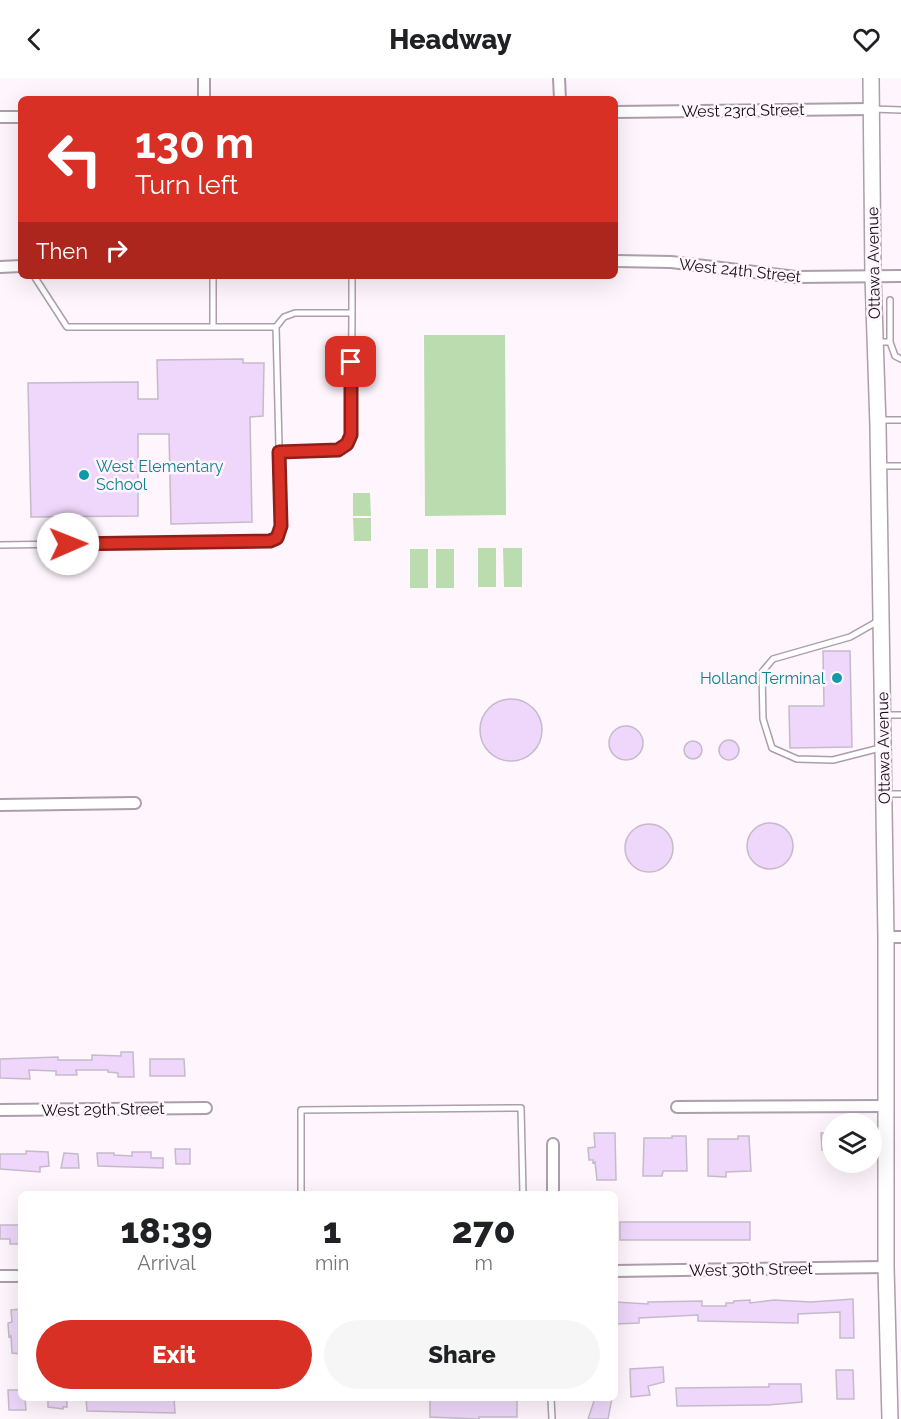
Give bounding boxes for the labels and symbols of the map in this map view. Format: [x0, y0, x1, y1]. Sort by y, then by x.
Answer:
street label: West 23rd Street [681, 100, 805, 121]
street label: Ottawa Avenue [863, 207, 884, 319]
street label: West 24th Street [678, 255, 802, 286]
pin [325, 336, 376, 387]
place label: West Elementary School [96, 457, 224, 494]
marker: West Elementary School [77, 468, 91, 482]
position arrow [36, 512, 100, 576]
place label: Holland Terminal [700, 669, 826, 688]
marker: Holland Terminal [830, 671, 844, 685]
street label: Ottawa Avenue [873, 692, 894, 804]
street label: West 29th Street [41, 1099, 165, 1120]
street label: West 30th Street [689, 1259, 814, 1280]

